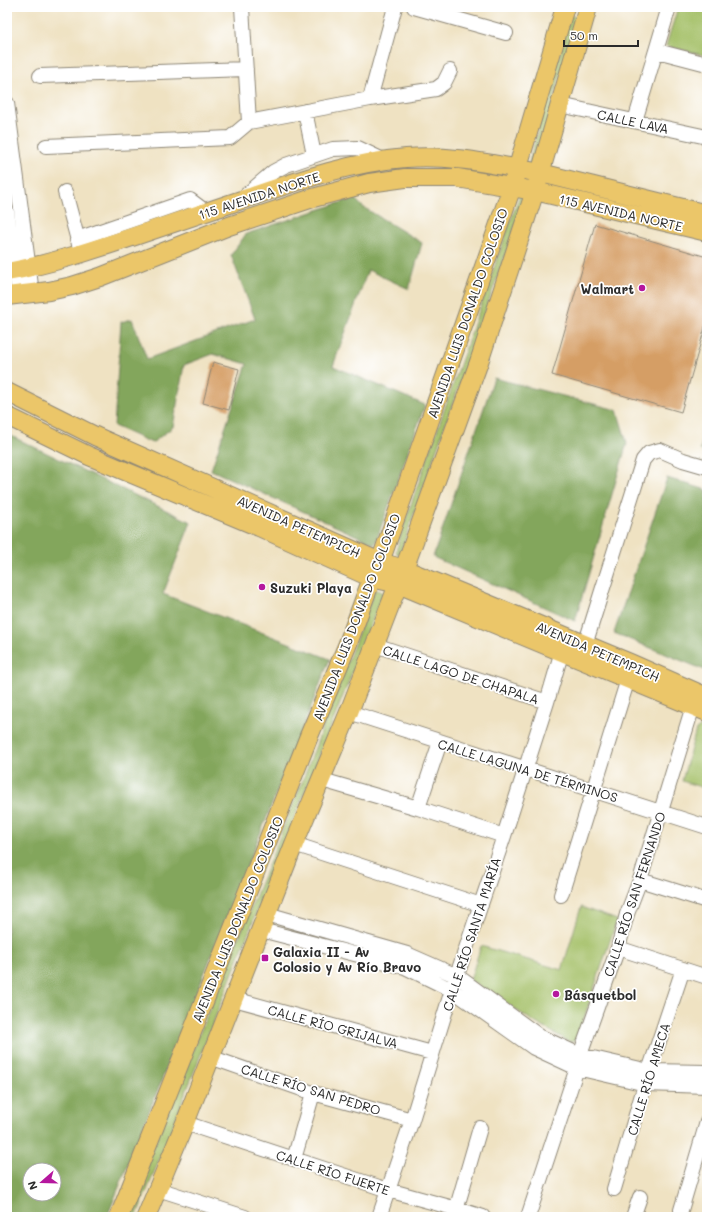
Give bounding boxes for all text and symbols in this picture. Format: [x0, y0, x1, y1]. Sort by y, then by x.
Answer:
scale bar [564, 22, 638, 48]
text: 50 m [570, 27, 598, 43]
street label: CALLE LAVA [596, 105, 670, 137]
street label: 115 AVENIDA NORTE [196, 167, 322, 223]
street label: 115 AVENIDA NORTE [557, 189, 685, 235]
street label: AVENIDA LUIS DONALDO COLOSIO [423, 206, 511, 420]
place label: Walmart [581, 280, 634, 297]
marker: Walmart [637, 283, 647, 293]
street label: AVENIDA PETEMPICH [235, 491, 363, 561]
street label: AVENIDA LUIS DONALDO COLOSIO [308, 511, 404, 723]
place label: Suzuki Playa [270, 579, 352, 597]
marker: Suzuki Playa [257, 582, 267, 592]
street label: AVENIDA PETEMPICH [534, 617, 662, 685]
street label: CALLE LAGO DE CHAPALA [381, 641, 541, 707]
street label: CALLE LAGUNA DE TÉRMINOS [436, 734, 620, 806]
street label: CALLE RÍO SAN FERNANDO [599, 809, 669, 979]
street label: AVENIDA LUIS DONALDO COLOSIO [188, 813, 286, 1025]
street label: CALLE RÍO SANTA MARÍA [438, 855, 504, 1013]
place label: Galaxia II - Av Colosio y Av Río Bravo [273, 943, 421, 976]
marker: Galaxia II - Av Colosio y Av Río Bravo [260, 953, 270, 963]
place label: Básquetbol [564, 986, 636, 1003]
marker: Básquetbol [551, 989, 561, 999]
street label: CALLE RÍO GRIJALVA [266, 1000, 400, 1052]
street label: CALLE RÍO AMECA [623, 1021, 673, 1137]
street label: CALLE RÍO SAN PEDRO [239, 1060, 383, 1118]
street label: CALLE RÍO FUERTE [274, 1146, 392, 1198]
north arrow [22, 1162, 62, 1202]
text: N [24, 1179, 41, 1192]

